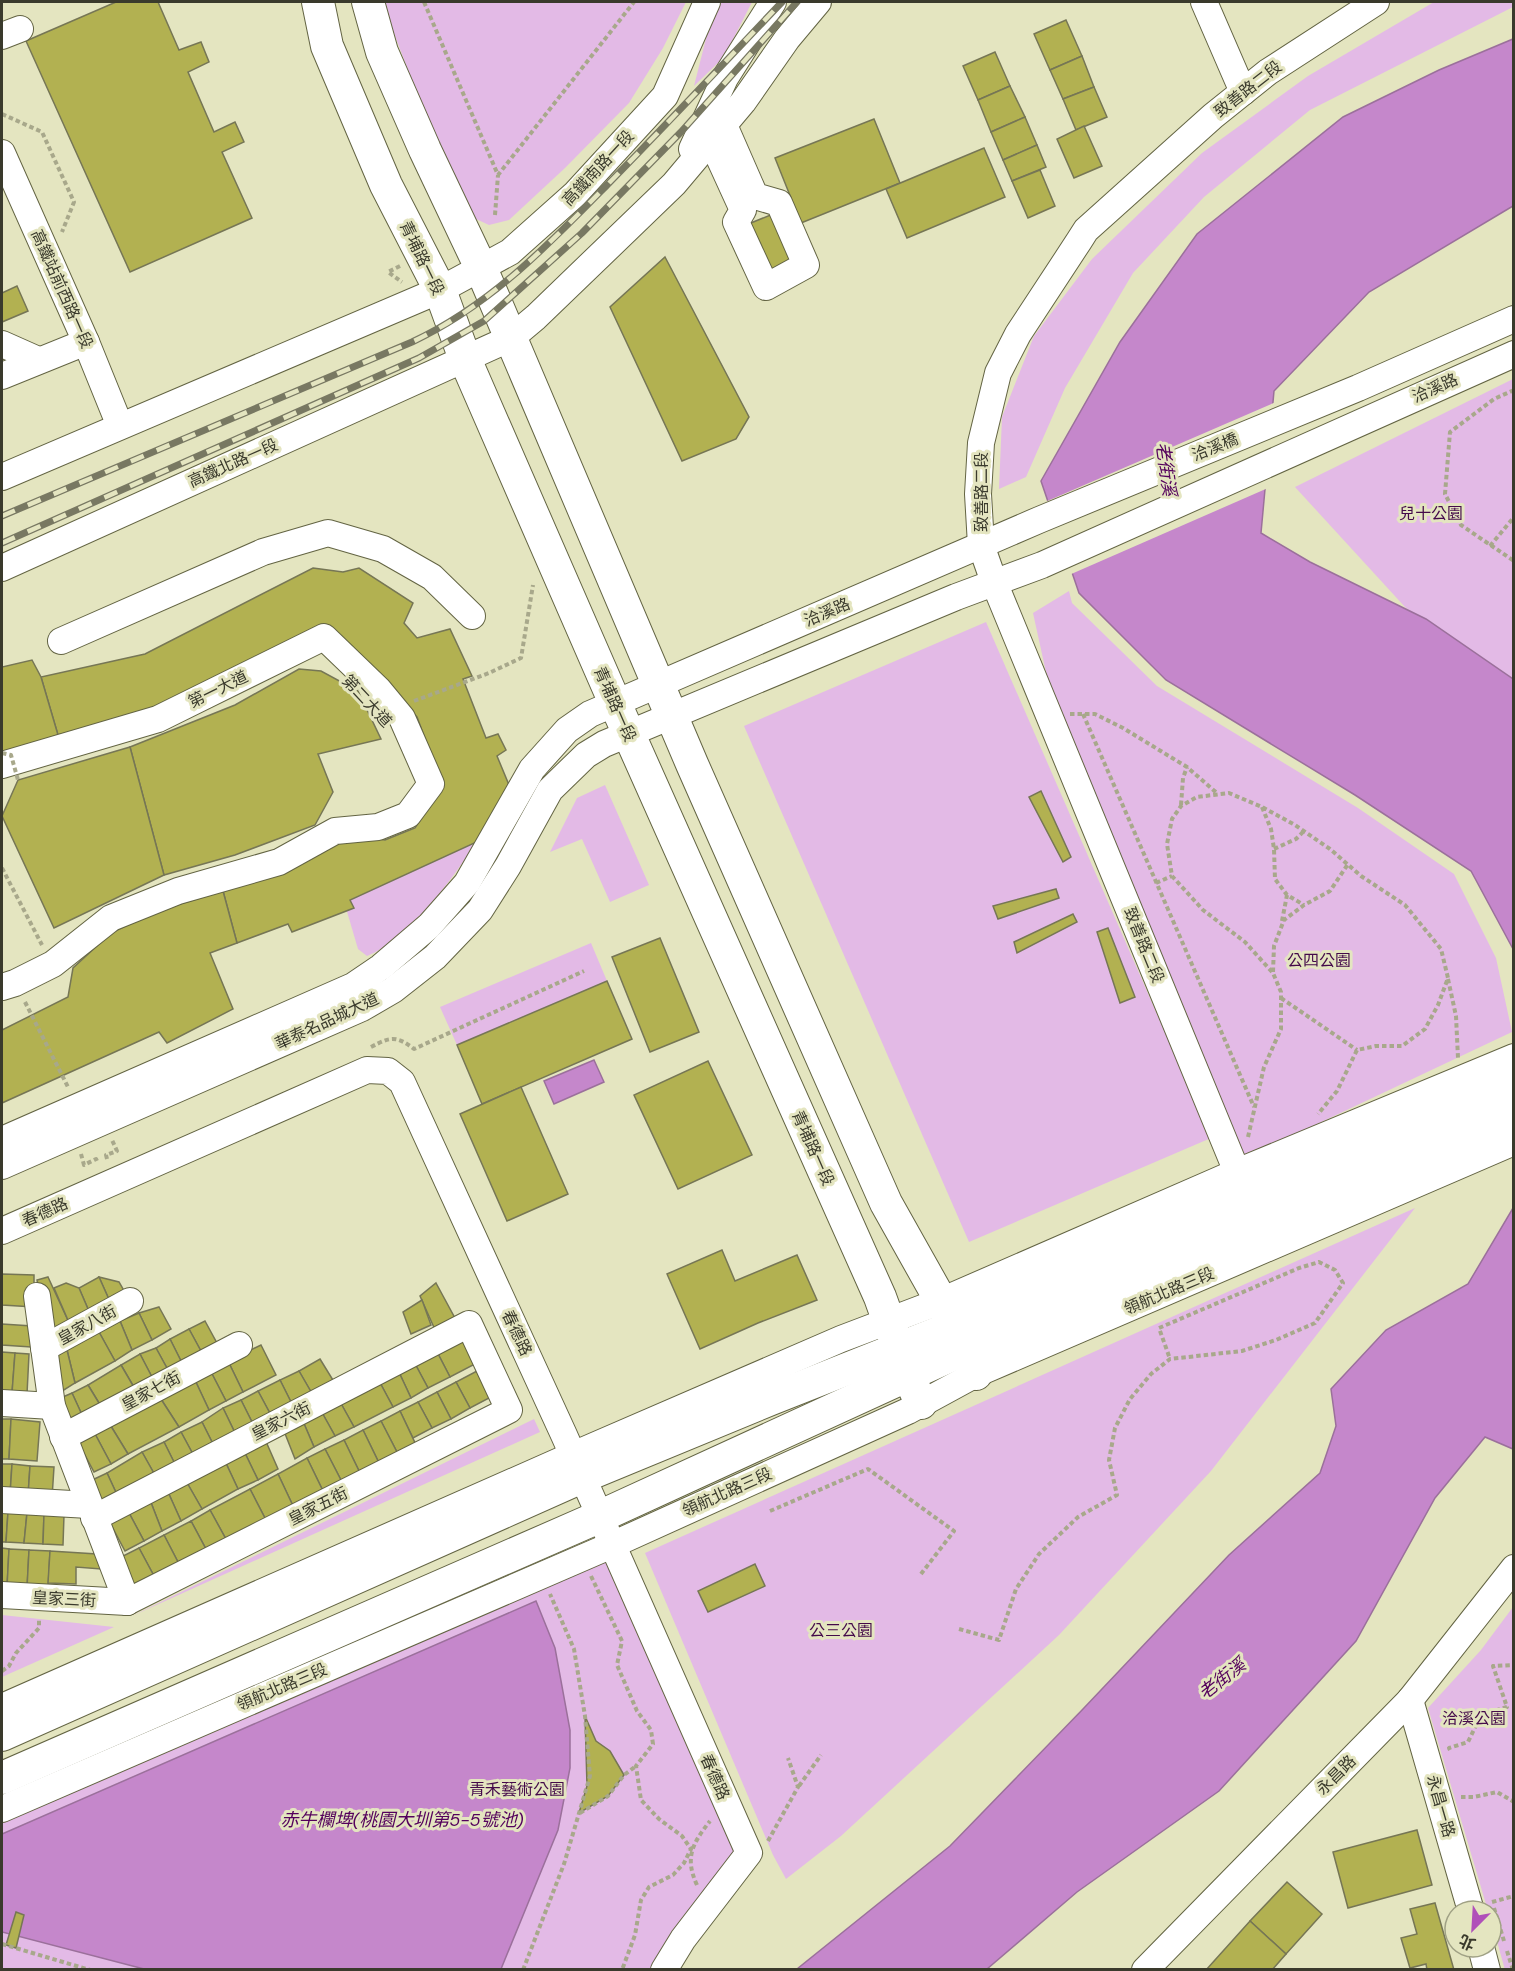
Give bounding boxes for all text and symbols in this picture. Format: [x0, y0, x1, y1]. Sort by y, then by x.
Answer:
street label: 致善路二段 [1210, 56, 1286, 122]
street label: 高鐵南路一段 [558, 126, 638, 210]
street label: 青埔路一段 [395, 217, 449, 299]
street label: 高鐵站前西路一段 [26, 226, 98, 352]
street label: 洽溪路 [1409, 369, 1461, 407]
street label: 洽溪橋 [1189, 428, 1241, 466]
street label: 高鐵北路一段 [185, 434, 281, 492]
water label: 老街溪 [1150, 441, 1182, 500]
street label: 致善路二段 [971, 452, 992, 532]
park label: 兒十公園 [1399, 503, 1463, 524]
street label: 洽溪路 [801, 593, 853, 631]
street label: 青埔路一段 [589, 663, 641, 745]
street label: 第一大道 [185, 666, 251, 712]
street label: 第二大道 [337, 670, 397, 732]
street label: 致善路二段 [1119, 904, 1169, 986]
park label: 公四公園 [1287, 950, 1351, 971]
street label: 華泰名品城大道 [272, 988, 382, 1054]
street label: 青埔路一段 [787, 1107, 839, 1189]
street label: 春德路 [19, 1193, 71, 1231]
street label: 領航北路三段 [1121, 1263, 1217, 1319]
street label: 皇家八街 [54, 1300, 120, 1350]
street label: 春德路 [497, 1307, 537, 1359]
street label: 皇家七街 [118, 1367, 184, 1415]
street label: 皇家六街 [248, 1397, 314, 1445]
street label: 領航北路三段 [679, 1463, 775, 1521]
street label: 皇家五街 [285, 1482, 351, 1530]
street label: 皇家三街 [31, 1587, 97, 1611]
park label: 公三公園 [809, 1620, 873, 1641]
water label: 老街溪 [1193, 1651, 1253, 1705]
street label: 領航北路三段 [234, 1659, 330, 1715]
park label: 洽溪公園 [1442, 1708, 1506, 1729]
street label: 春德路 [696, 1751, 734, 1803]
street label: 永昌路 [1312, 1751, 1360, 1799]
street label: 永昌一路 [1422, 1772, 1460, 1840]
park label: 青禾藝術公園 [469, 1779, 565, 1800]
water label: 赤牛欄埤(桃園大圳第5-5號池) [281, 1808, 524, 1832]
north arrow [1443, 1899, 1503, 1959]
text: 北 [1456, 1929, 1479, 1955]

